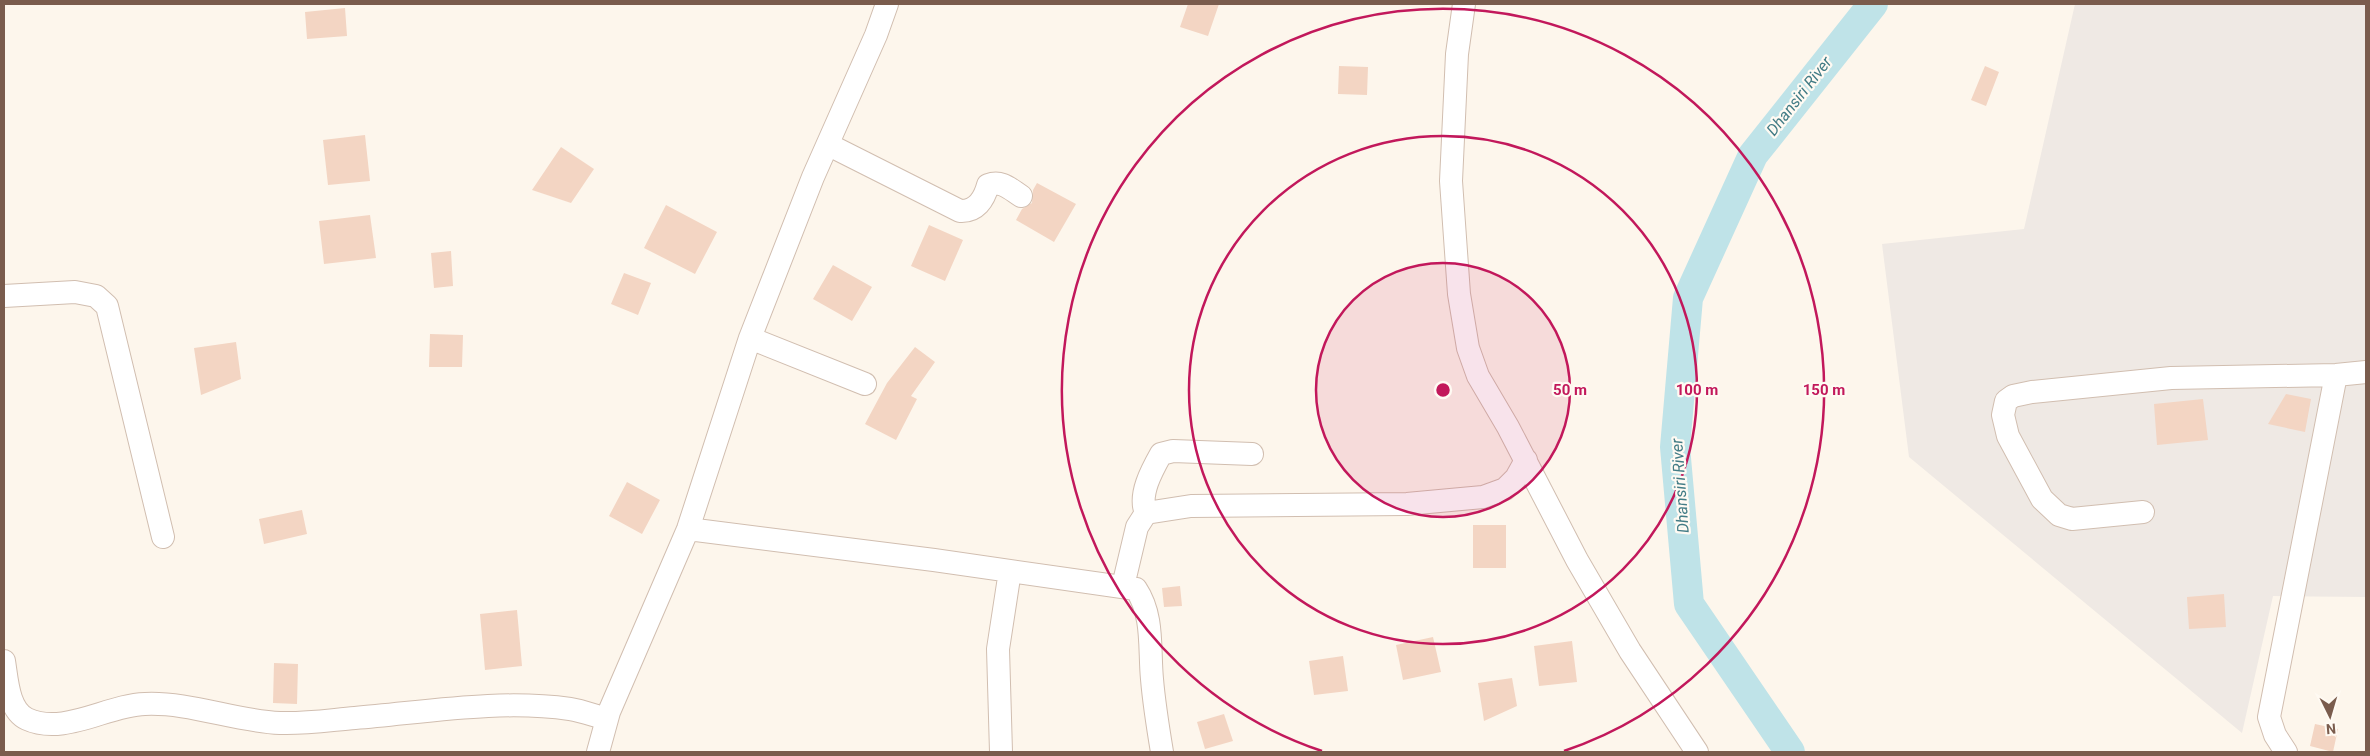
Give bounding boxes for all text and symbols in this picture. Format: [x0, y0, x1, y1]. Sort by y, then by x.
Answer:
water label: Dhansiri River [1762, 52, 1836, 139]
centre of rings [1434, 381, 1452, 399]
text: 50 m [1553, 381, 1587, 399]
text: 100 m [1676, 381, 1718, 399]
text: 150 m [1803, 381, 1845, 399]
water label: Dhansiri River [1667, 437, 1693, 534]
north arrow [2305, 691, 2355, 741]
text: N [2326, 721, 2337, 737]

